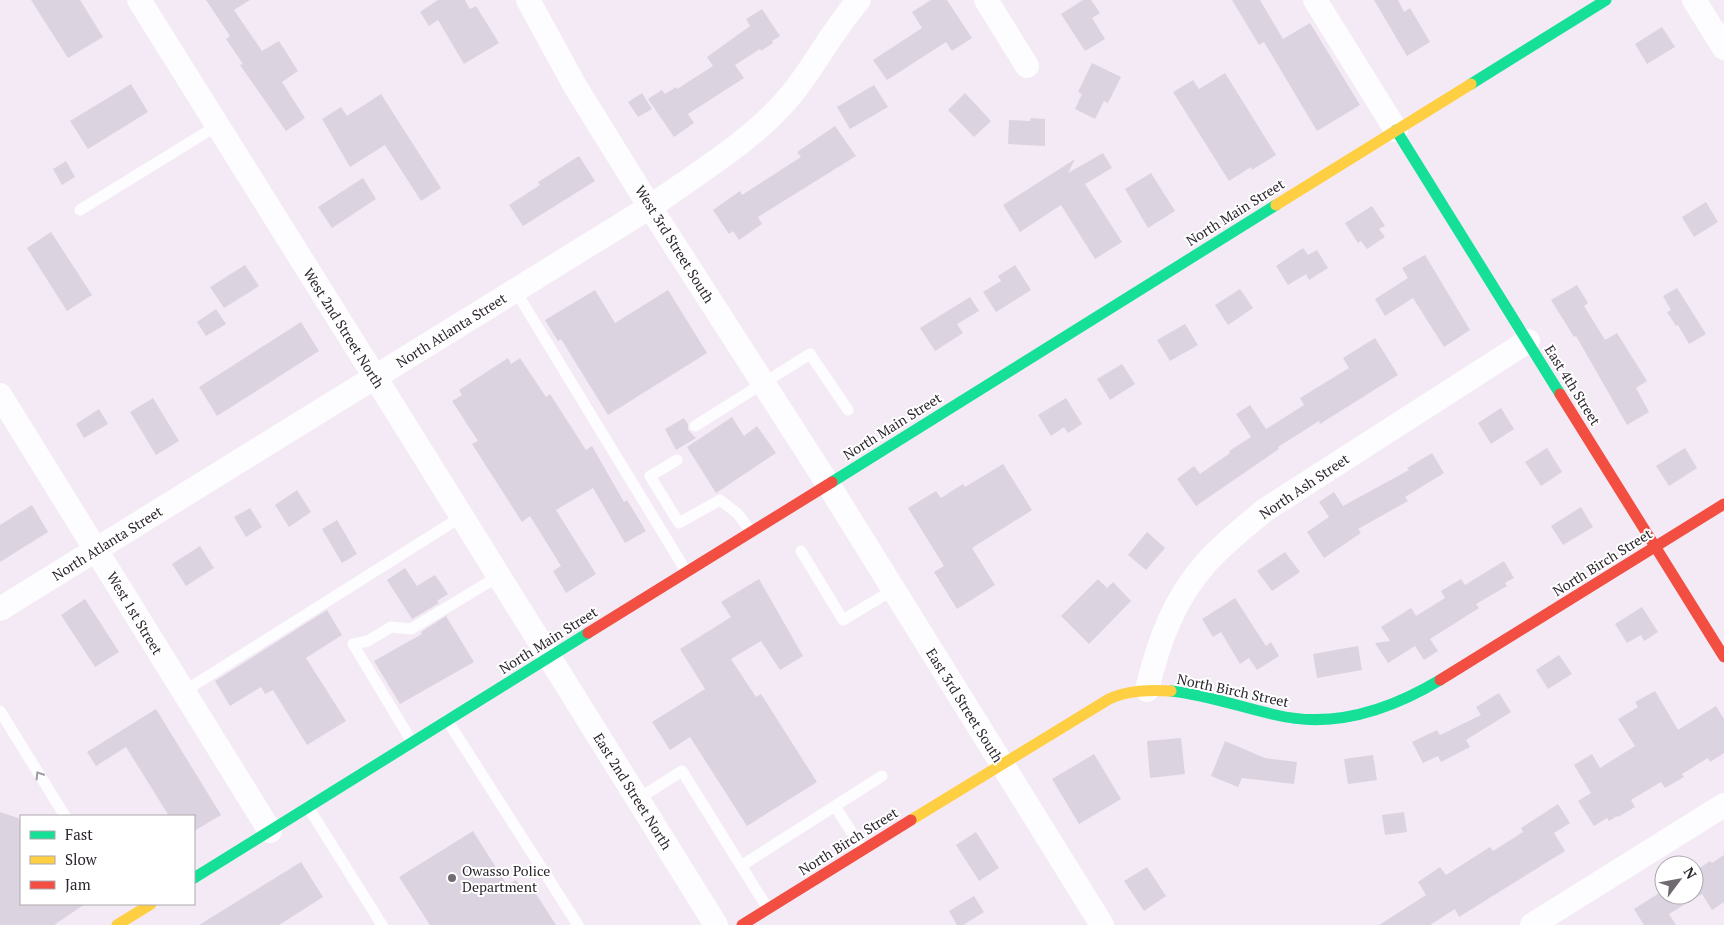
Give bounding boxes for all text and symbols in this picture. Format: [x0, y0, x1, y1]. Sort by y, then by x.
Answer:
street label: North Main Street [1182, 174, 1288, 250]
street label: West 3rd Street South [631, 182, 719, 306]
street label: West 2nd Street North [299, 264, 389, 392]
street label: North Atlanta Street [392, 288, 510, 372]
street label: East 4th Street [1541, 341, 1606, 430]
street label: North Main Street [839, 388, 945, 464]
street label: North Ash Street [1255, 448, 1353, 523]
street label: North Atlanta Street [48, 501, 166, 585]
street label: North Birch Street [1549, 523, 1656, 600]
street label: West 1st Street [103, 568, 168, 659]
street label: North Main Street [495, 602, 601, 678]
street label: East 3rd Street South [922, 644, 1008, 766]
street label: North Birch Street [1175, 669, 1291, 711]
street label: East 2nd Street North [589, 729, 677, 853]
one-way arrow [36, 771, 45, 781]
street label: North Birch Street [795, 802, 902, 879]
legend [20, 815, 195, 905]
text: Fast [65, 824, 93, 844]
text: Slow [65, 849, 98, 869]
north arrow [1654, 855, 1704, 905]
place label: Owasso Police Department [462, 861, 550, 896]
text: N [1680, 863, 1702, 883]
marker: Owasso Police Department [446, 872, 458, 884]
text: Jam [65, 874, 91, 894]

